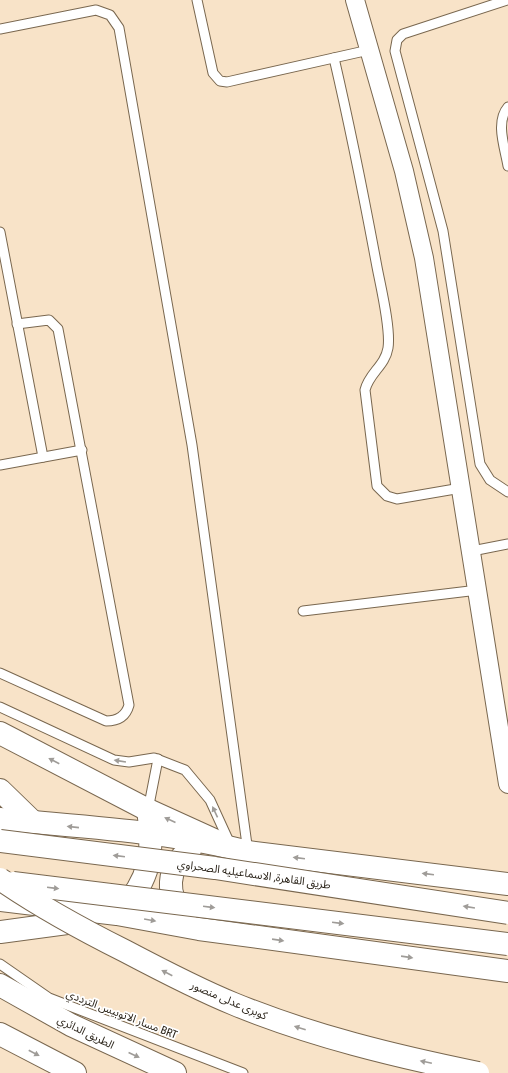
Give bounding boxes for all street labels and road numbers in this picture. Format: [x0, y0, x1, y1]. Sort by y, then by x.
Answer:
street label: طريق القاهرة, الاسماعيليه الصحراوي [176, 857, 331, 894]
street label: كوبرى عدلى منصور [188, 978, 270, 1023]
street label: مسار الاتوبيس الترددي BRT [63, 987, 180, 1044]
street label: الطريق الدائري [54, 1013, 116, 1054]

